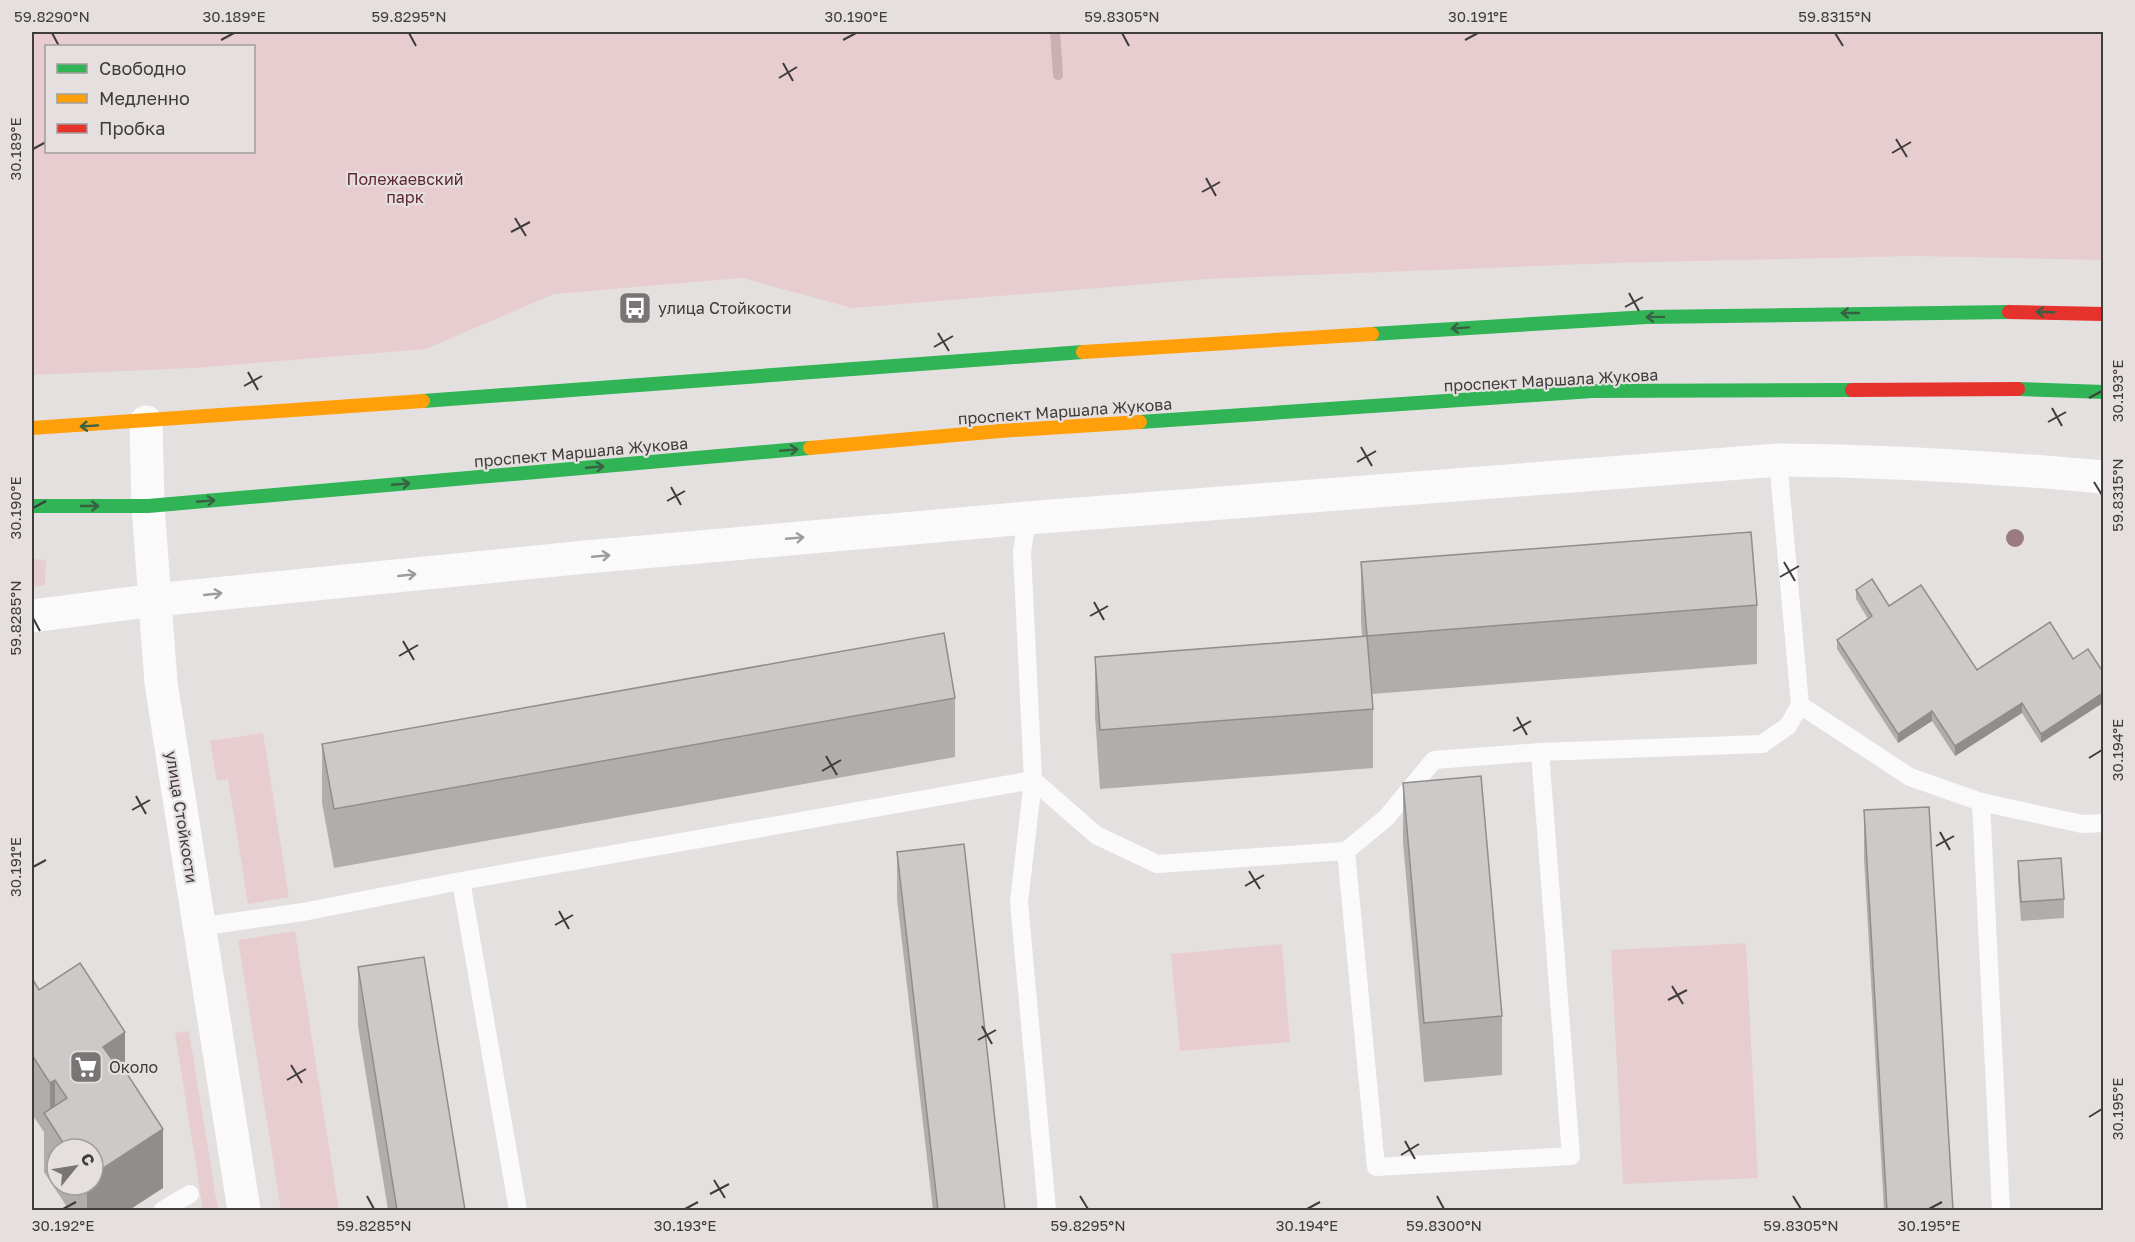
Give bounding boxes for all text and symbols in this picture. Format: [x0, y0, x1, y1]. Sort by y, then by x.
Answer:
text: 59.8290°N [14, 7, 90, 25]
text: 30.189°E [202, 7, 266, 25]
text: 59.8295°N [371, 7, 447, 25]
text: 30.190°E [824, 7, 888, 25]
text: 59.8305°N [1084, 7, 1160, 25]
text: 30.191°E [1448, 7, 1508, 25]
text: 59.8315°N [1798, 7, 1872, 25]
legend [45, 45, 255, 153]
text: Свободно [99, 57, 186, 79]
text: Медленно [99, 87, 190, 109]
text: 30.189°E [6, 117, 24, 181]
text: Пробка [99, 117, 165, 139]
park label: Полежаевский парк [346, 169, 464, 207]
bus stop icon: улица Стойкости [617, 290, 653, 326]
place label: улица Стойкости [658, 298, 792, 318]
one-way arrow [1841, 307, 1861, 319]
one-way arrow [2036, 307, 2056, 318]
one-way arrow [1646, 311, 1666, 322]
one-way arrow [1451, 323, 1471, 334]
text: 30.193°E [2108, 360, 2126, 422]
street label: проспект Маршала Жукова [1443, 364, 1659, 396]
street label: проспект Маршала Жукова [957, 394, 1173, 428]
one-way arrow [80, 420, 99, 431]
street label: проспект Маршала Жукова [473, 433, 689, 471]
one-way arrow [779, 444, 799, 455]
text: 59.8315°N [2108, 458, 2126, 532]
one-way arrow [584, 461, 604, 472]
text: 30.190°E [6, 476, 24, 540]
one-way arrow [390, 478, 410, 489]
one-way arrow [196, 495, 216, 506]
one-way arrow [79, 500, 99, 512]
one-way arrow [785, 533, 805, 544]
one-way arrow [591, 550, 611, 561]
one-way arrow [397, 569, 416, 580]
text: 59.8285°N [6, 580, 24, 656]
one-way arrow [203, 588, 222, 599]
text: 30.194°E [2108, 719, 2126, 781]
street label: улица Стойкости [162, 749, 202, 885]
text: 30.191°E [6, 837, 24, 897]
supermarket icon: Около [68, 1049, 104, 1085]
place label: Около [109, 1057, 158, 1077]
text: 30.195°E [2108, 1078, 2126, 1140]
north arrow [45, 1137, 105, 1197]
text: С [76, 1150, 99, 1169]
text: 30.192°E [32, 1216, 94, 1234]
text: 59.8285°N [336, 1216, 412, 1234]
text: 30.193°E [654, 1216, 716, 1234]
text: 59.8295°N [1050, 1216, 1126, 1234]
text: 30.194°E [1276, 1216, 1338, 1234]
text: 59.8300°N [1406, 1216, 1482, 1234]
text: 59.8305°N [1763, 1216, 1839, 1234]
text: 30.195°E [1898, 1216, 1960, 1234]

